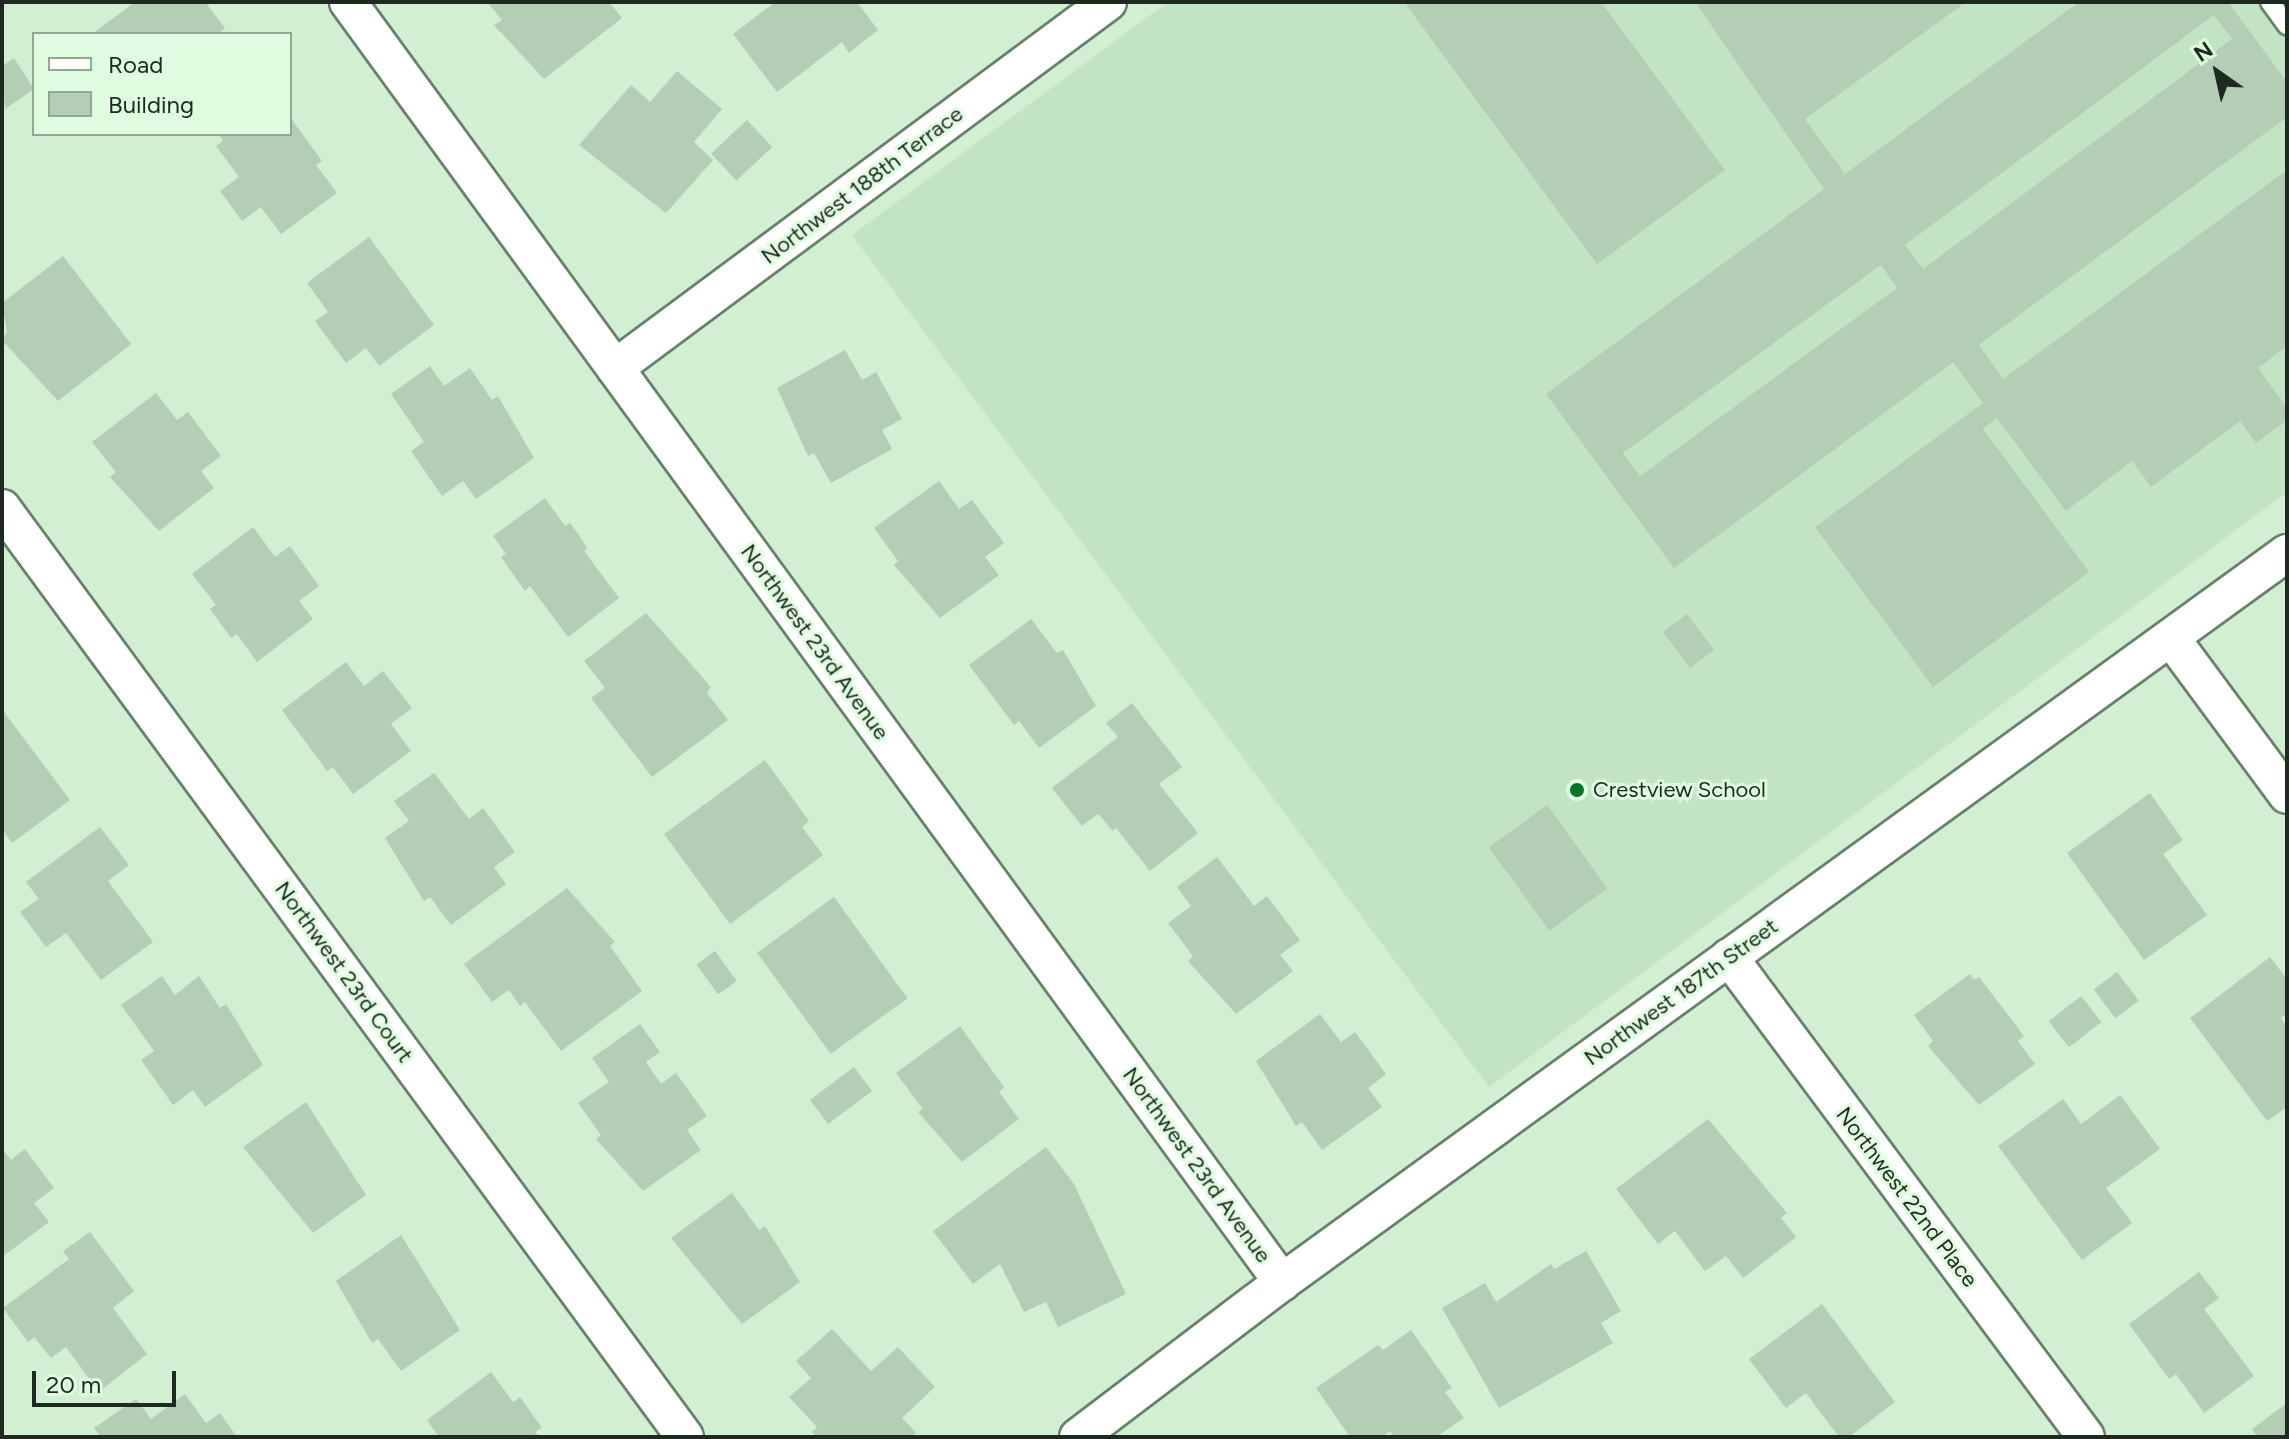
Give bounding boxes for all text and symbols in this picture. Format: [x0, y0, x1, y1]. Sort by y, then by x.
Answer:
legend [32, 32, 292, 136]
north arrow [2177, 32, 2257, 112]
text: N [2189, 36, 2218, 68]
text: Road [108, 50, 163, 79]
text: Building [108, 90, 194, 119]
street label: Northwest 188th Terrace [756, 101, 968, 269]
street label: Northwest 23rd Avenue [735, 539, 895, 745]
place label: Crestview School [1593, 777, 1766, 803]
marker: Crestview School [1568, 781, 1586, 799]
street label: Northwest 23rd Court [269, 876, 419, 1068]
street label: Northwest 187th Street [1579, 913, 1783, 1071]
street label: Northwest 23rd Avenue [1117, 1062, 1277, 1268]
street label: Northwest 22nd Place [1831, 1102, 1983, 1292]
scale bar [36, 1355, 180, 1405]
text: 20 m [46, 1370, 101, 1399]

